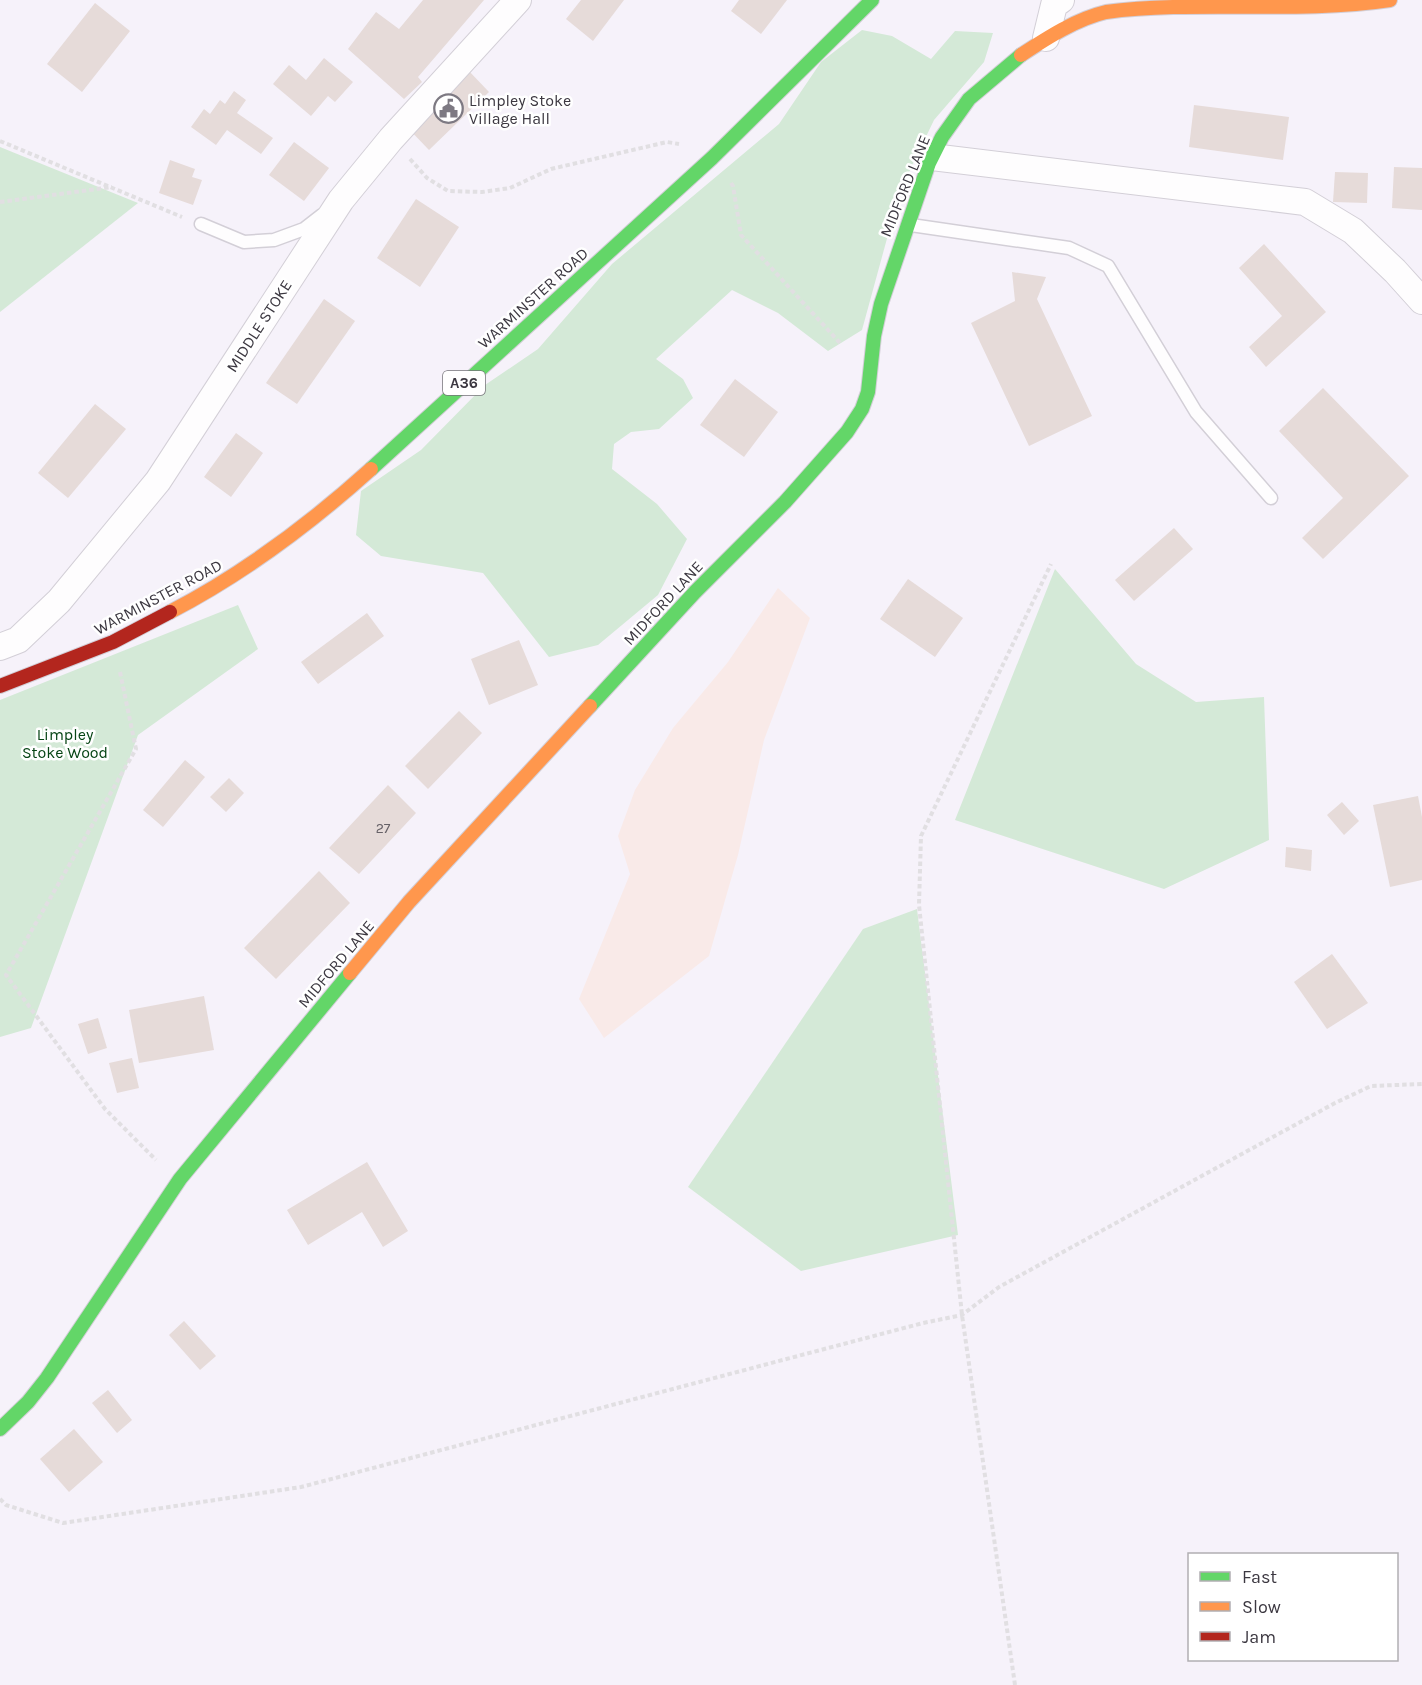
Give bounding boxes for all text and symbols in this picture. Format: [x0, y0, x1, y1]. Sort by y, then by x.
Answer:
place label: Limpley Stoke Village Hall [469, 91, 571, 128]
public building icon: Limpley Stoke Village Hall [432, 93, 464, 125]
street label: MIDFORD LANE [876, 132, 934, 240]
street label: WARMINSTER ROAD [474, 243, 592, 353]
street label: MIDDLE STOKE [222, 276, 296, 376]
road number: A36 [443, 371, 485, 395]
street label: WARMINSTER ROAD [91, 555, 225, 639]
street label: MIDFORD LANE [619, 557, 707, 649]
park label: Limpley Stoke Wood [22, 725, 108, 762]
house number: 27 [376, 820, 391, 837]
street label: MIDFORD LANE [294, 916, 378, 1012]
legend [1188, 1553, 1398, 1661]
text: Fast [1242, 1566, 1277, 1588]
text: Slow [1242, 1596, 1281, 1618]
text: Jam [1242, 1626, 1276, 1648]

